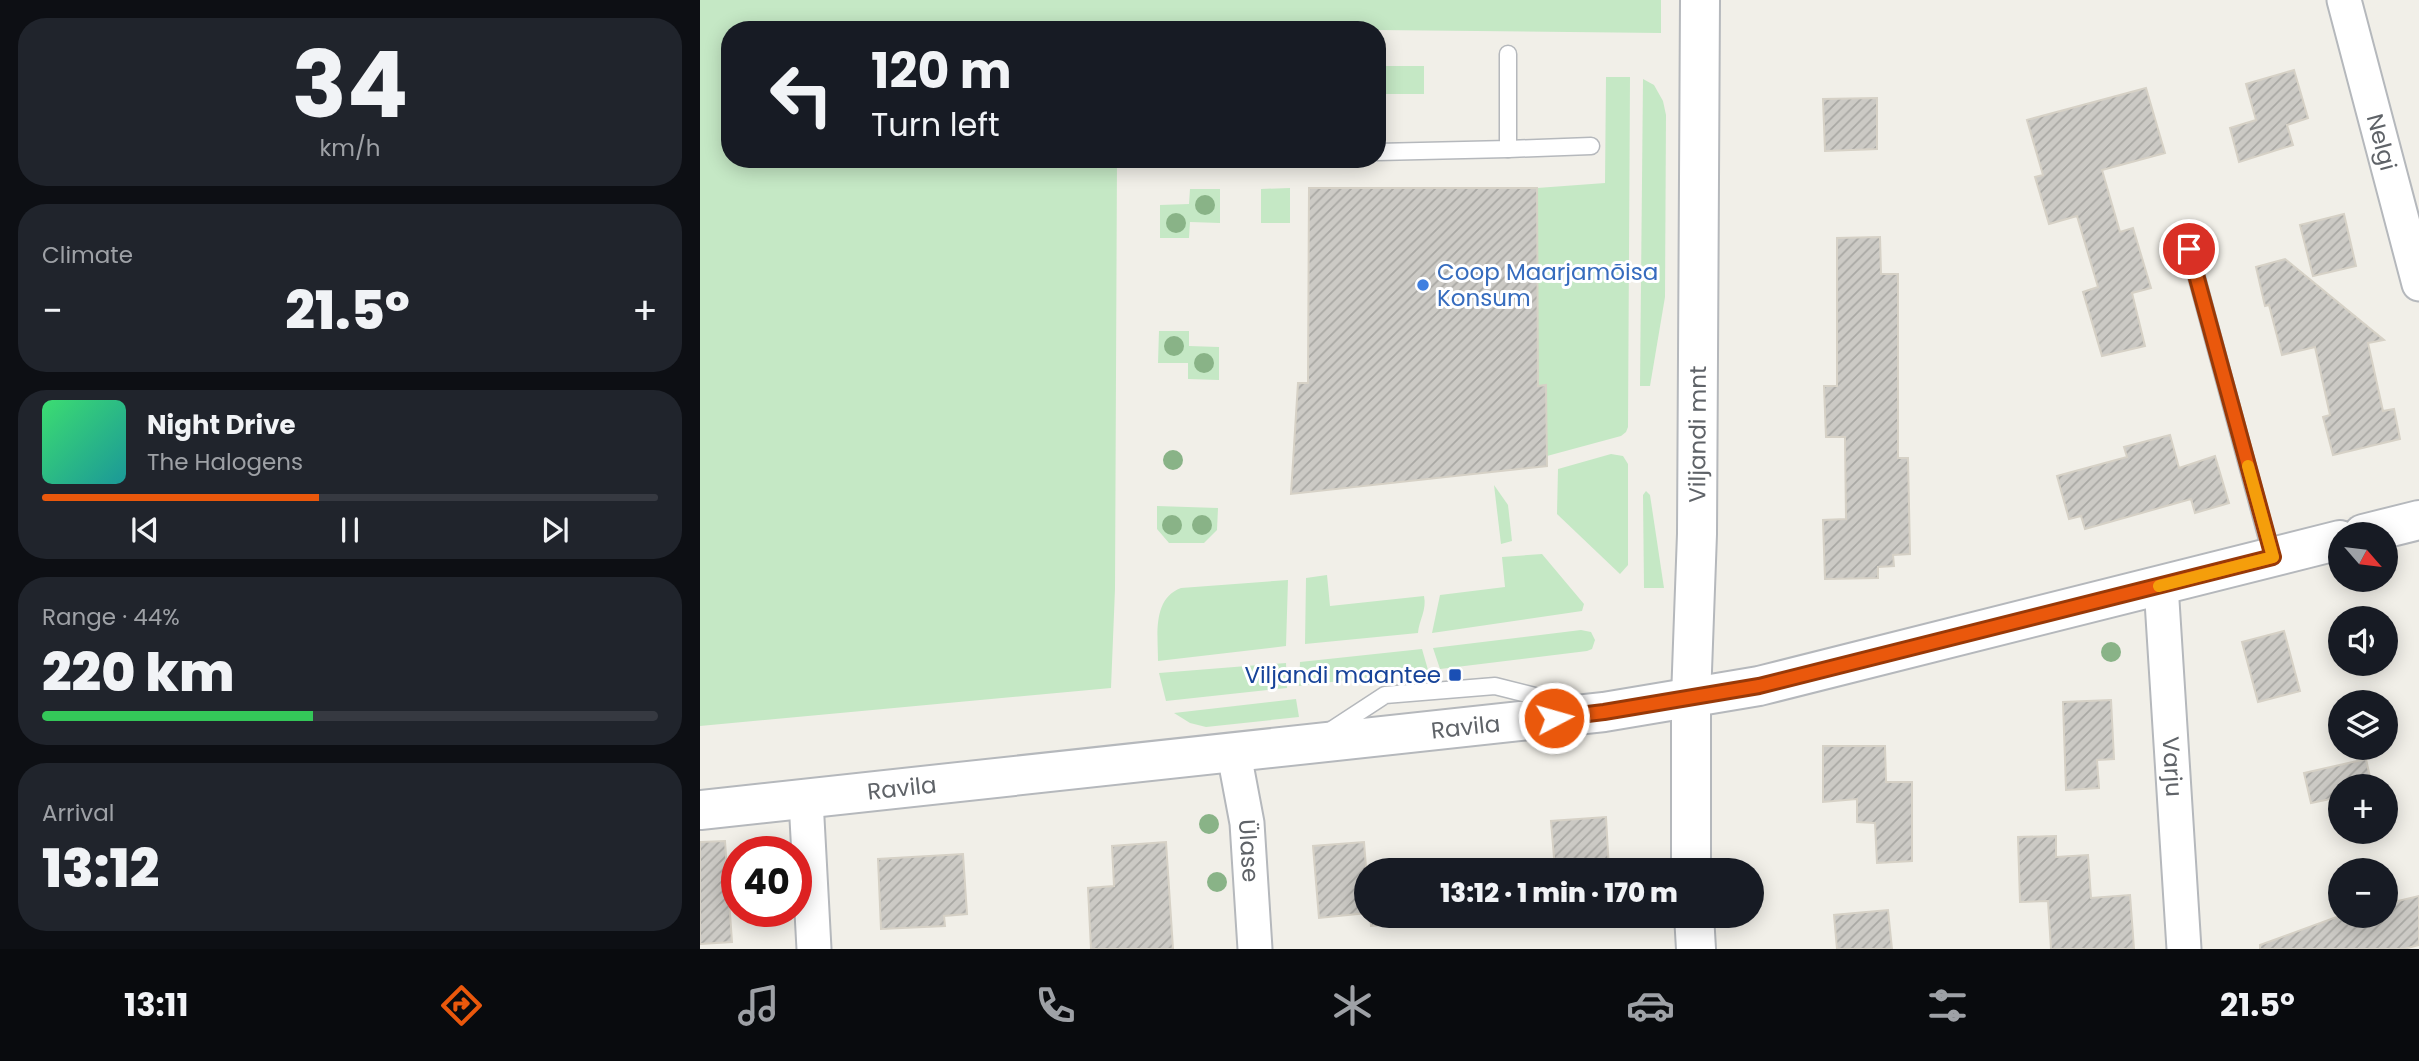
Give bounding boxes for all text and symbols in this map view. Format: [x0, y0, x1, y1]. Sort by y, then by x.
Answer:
text: 34 [292, 21, 408, 149]
text: 120 m [871, 37, 1012, 105]
icon: left [756, 49, 847, 140]
text: Turn left [871, 102, 1000, 147]
street label: Nelgi [2359, 110, 2404, 174]
text: km/h [319, 132, 381, 164]
pin [2159, 219, 2219, 279]
icon: arrive [2170, 230, 2208, 268]
text: Climate [42, 239, 133, 271]
place label: Coop Maarjamõisa Konsum [1437, 256, 1658, 314]
text: 21.5° [285, 274, 410, 347]
marker: Coop Maarjamõisa Konsum [1415, 277, 1431, 293]
text: − [42, 284, 63, 337]
text: + [632, 284, 658, 337]
street label: Viljandi mnt [1681, 365, 1714, 503]
text: Night Drive [147, 407, 295, 443]
text: The Halogens [147, 446, 303, 478]
icon: previous [126, 511, 164, 549]
icon: pause [331, 511, 369, 549]
icon: next [536, 511, 574, 549]
north arrow [2328, 522, 2398, 592]
map controls [2328, 522, 2398, 928]
text: Range · 44% [42, 601, 180, 633]
button: sound [2328, 606, 2398, 676]
text: 220 km [42, 636, 234, 709]
place label: Viljandi maantee [1244, 659, 1441, 691]
marker: Viljandi maantee [1447, 667, 1463, 683]
position arrow [1517, 681, 1591, 755]
button: layers [2328, 690, 2398, 760]
street label: Ravila [1429, 707, 1502, 747]
street label: Varju [2155, 736, 2190, 798]
street label: Ravila [866, 768, 938, 808]
button: + [2328, 774, 2398, 844]
text: Arrival [42, 797, 114, 829]
street label: Ülase [1231, 818, 1267, 883]
text: 13:12 [42, 832, 159, 905]
speed limit sign: 40 [721, 836, 812, 927]
button: − [2328, 858, 2398, 928]
text: 13:12 · 1 min · 170 m [1440, 875, 1678, 911]
icon: directions [437, 981, 486, 1030]
icon: music [734, 981, 783, 1030]
icon: phone [1031, 981, 1080, 1030]
icon: climate [1328, 981, 1377, 1030]
icon: car [1626, 981, 1675, 1030]
icon: filters [1923, 981, 1972, 1030]
text: 13:11 [124, 982, 189, 1027]
text: 21.5° [2220, 982, 2295, 1027]

